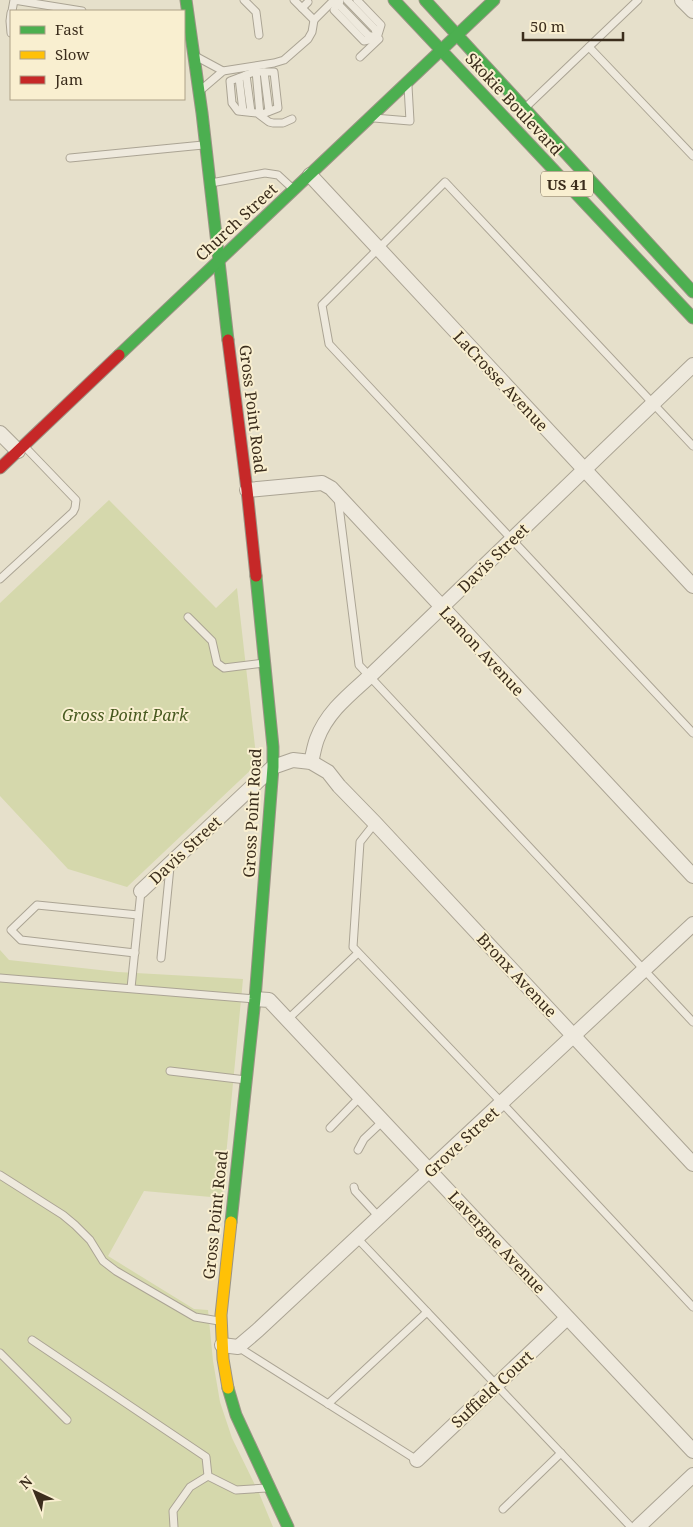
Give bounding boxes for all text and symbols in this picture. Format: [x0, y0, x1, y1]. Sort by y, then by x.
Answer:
legend [10, 10, 185, 100]
scale bar [523, 10, 623, 42]
text: 50 m [530, 16, 565, 36]
text: Fast [55, 19, 84, 39]
text: Slow [55, 44, 89, 64]
street label: Skokie Boulevard [461, 48, 568, 160]
text: Jam [54, 69, 83, 89]
road number: US 41 [541, 172, 593, 196]
street label: Church Street [190, 178, 282, 266]
street label: LaCrosse Avenue [449, 326, 553, 436]
street label: Gross Point Road [234, 343, 272, 475]
street label: Davis Street [453, 518, 534, 598]
street label: Lamon Avenue [435, 601, 529, 701]
park label: Gross Point Park [62, 704, 189, 726]
street label: Gross Point Road [238, 748, 266, 878]
street label: Davis Street [144, 811, 226, 889]
street label: Bronx Avenue [472, 928, 562, 1022]
street label: Grove Street [419, 1101, 503, 1182]
street label: Gross Point Road [197, 1149, 233, 1281]
street label: Lavergne Avenue [444, 1186, 550, 1298]
street label: Suffield Court [446, 1345, 538, 1433]
north arrow [10, 1467, 60, 1517]
text: N [15, 1472, 36, 1493]

